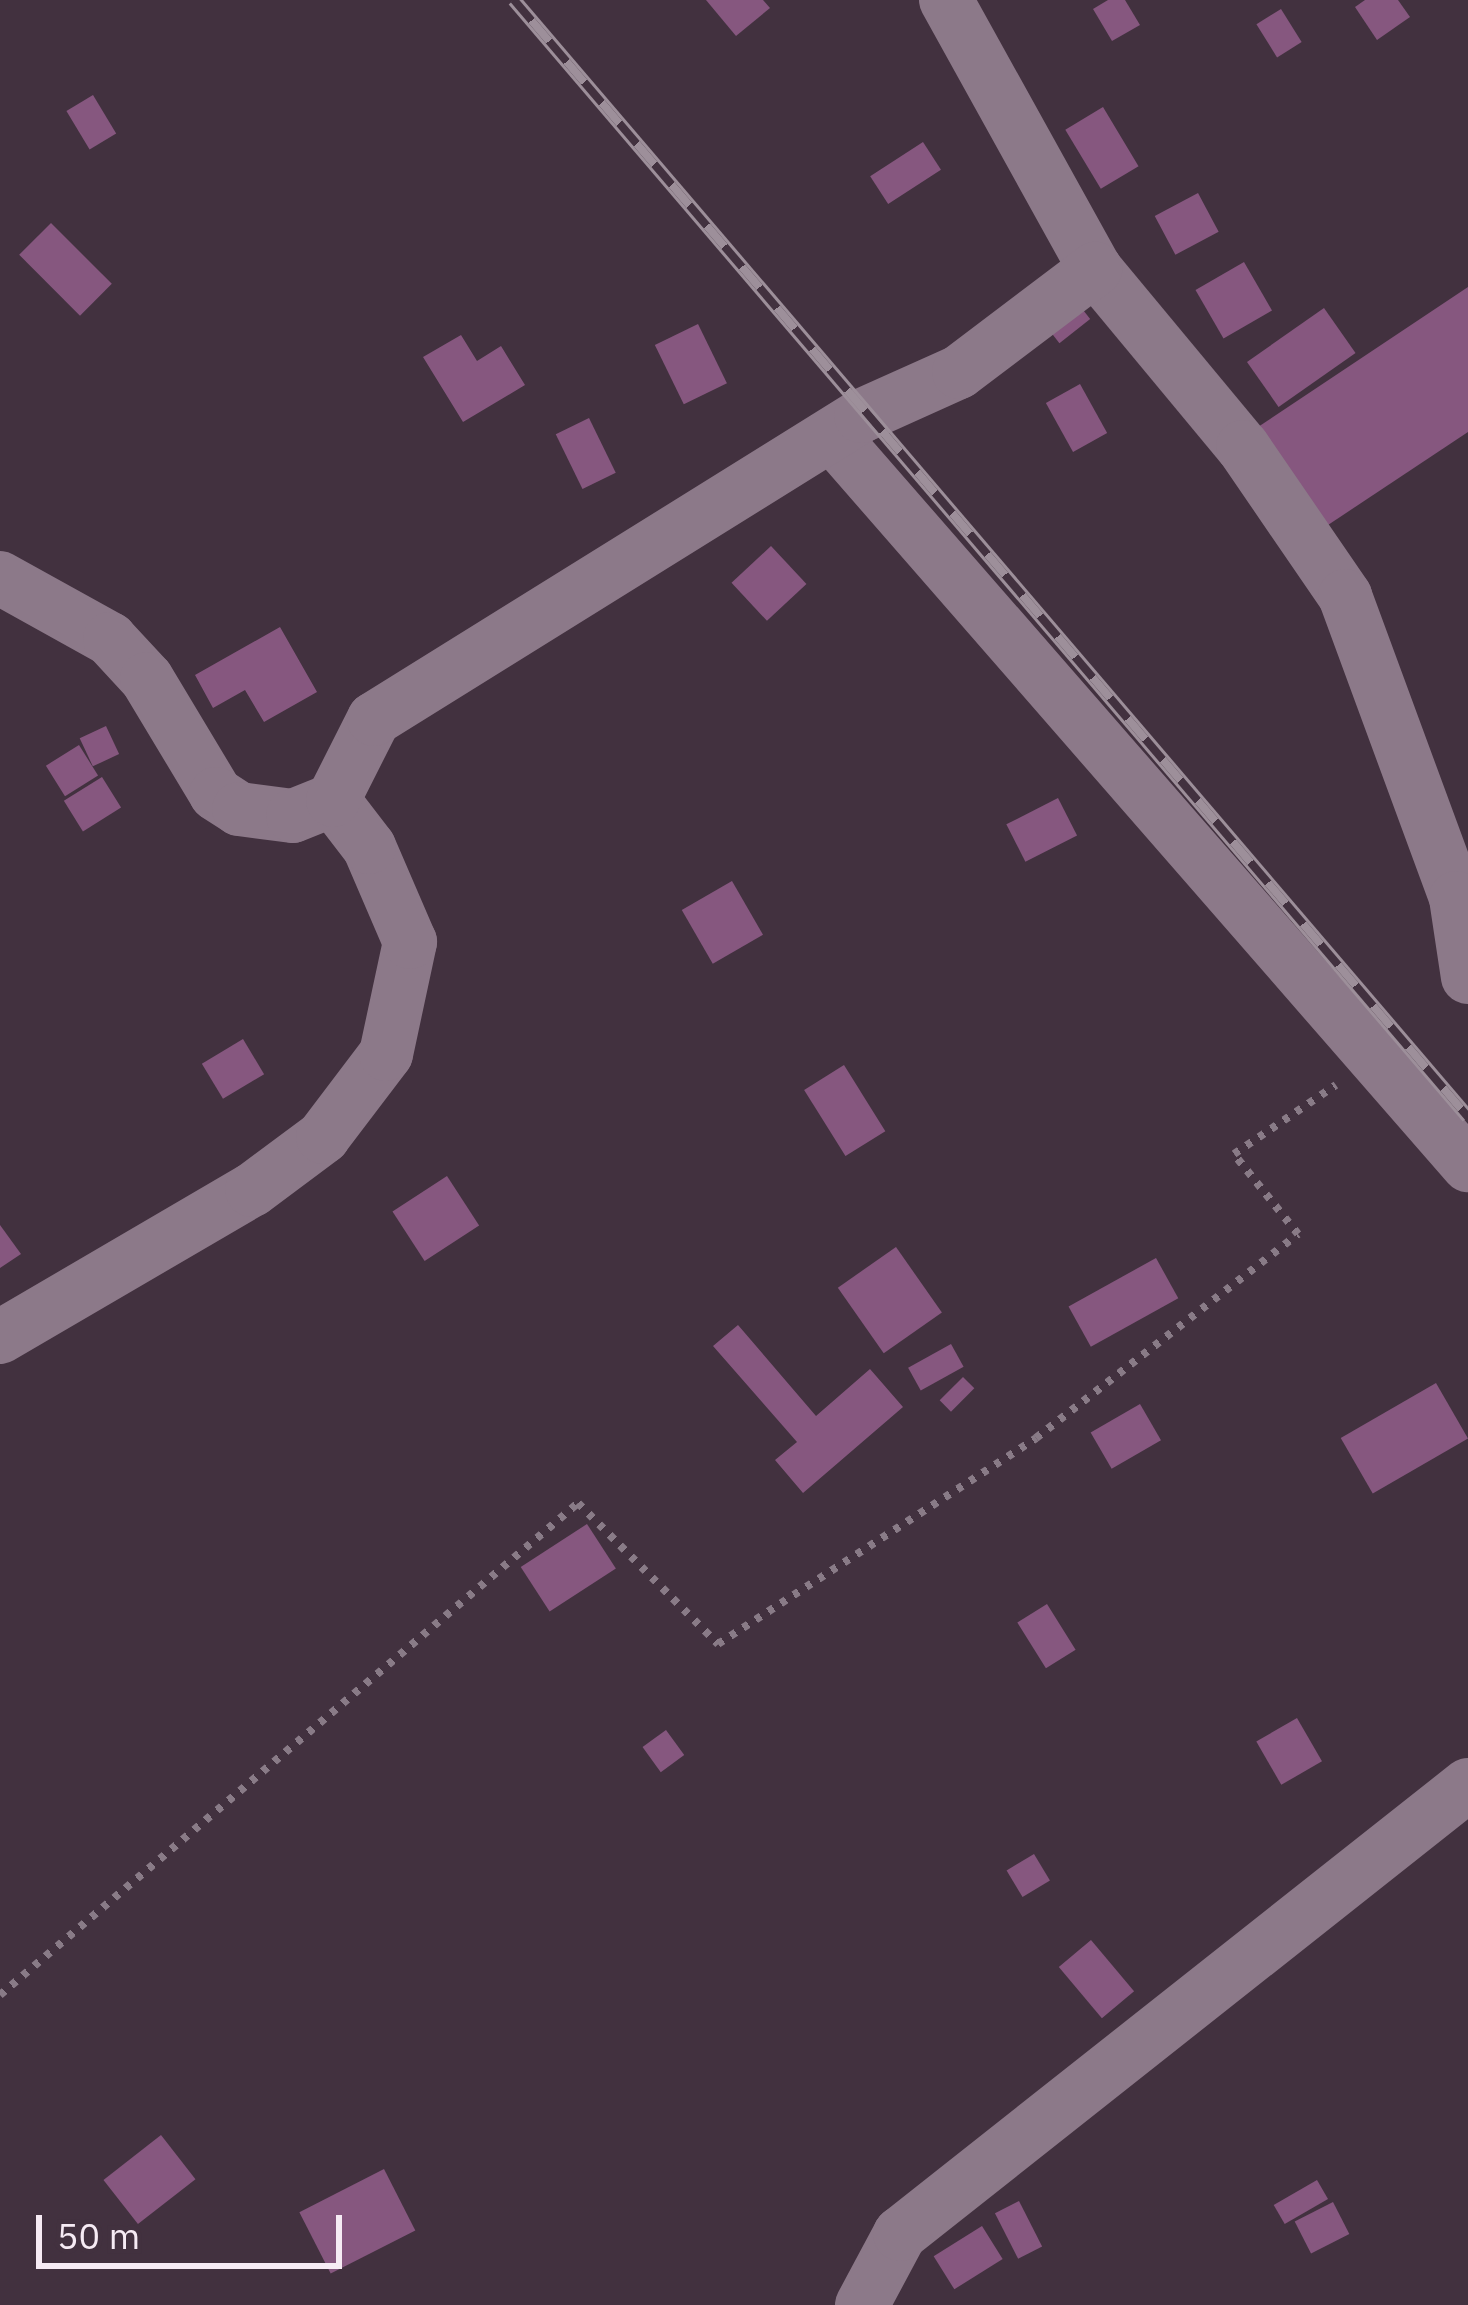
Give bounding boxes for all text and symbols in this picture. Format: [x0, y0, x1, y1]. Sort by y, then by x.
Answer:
scale bar [42, 2191, 348, 2265]
text: 50 m [57, 2212, 140, 2259]

